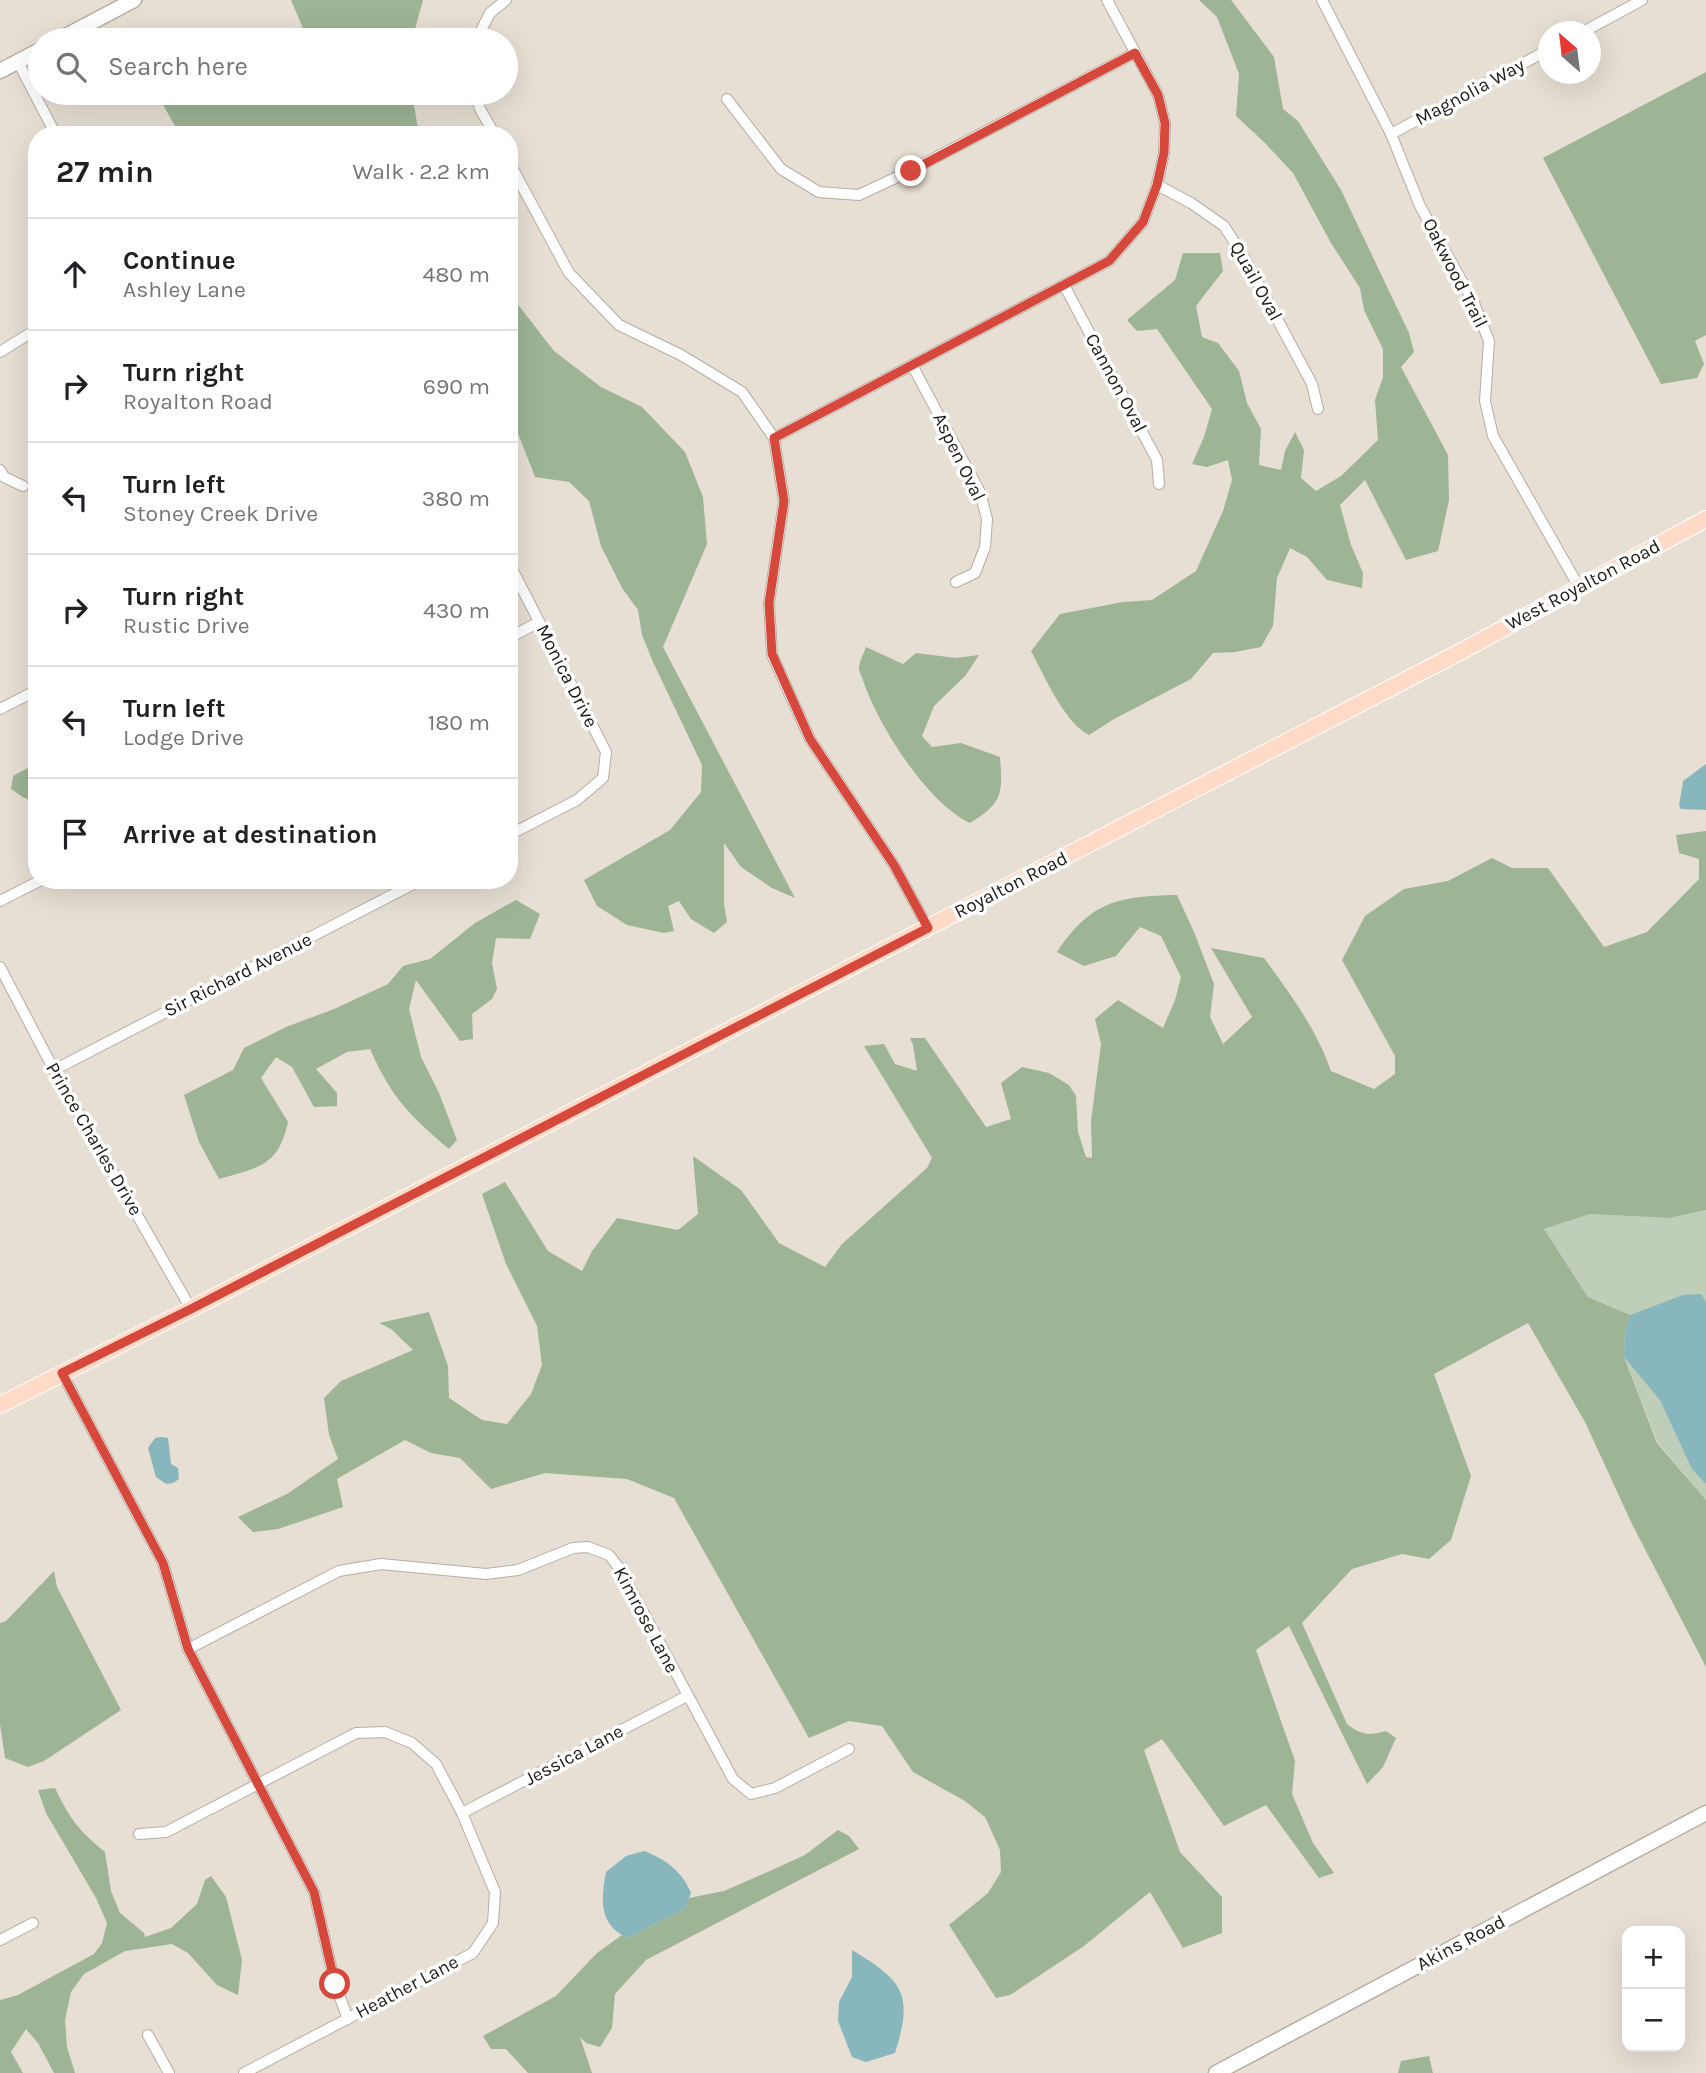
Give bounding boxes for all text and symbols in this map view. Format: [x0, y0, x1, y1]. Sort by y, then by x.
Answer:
north arrow [1538, 21, 1601, 84]
search box [28, 28, 518, 105]
icon: search [52, 48, 90, 86]
text: Search here [108, 51, 248, 82]
street label: Magnolia Way [1412, 54, 1529, 130]
text: 27 min [56, 154, 154, 190]
route end [895, 155, 926, 186]
text: Walk · 2.2 km [352, 158, 490, 185]
street label: Oakwood Trail [1418, 214, 1492, 332]
street label: Quail Oval [1225, 237, 1287, 325]
text: Continue [123, 245, 235, 276]
icon: ahead [56, 255, 94, 293]
text: 480 m [422, 261, 490, 288]
text: Ashley Lane [123, 276, 246, 303]
street label: Cannon Oval [1081, 330, 1151, 436]
text: Turn right [123, 357, 244, 388]
icon: right [56, 367, 94, 405]
text: 690 m [423, 373, 490, 400]
text: Royalton Road [123, 388, 273, 415]
street label: Aspen Oval [928, 409, 990, 505]
text: Turn left [123, 469, 225, 500]
icon: left [56, 479, 94, 517]
text: 380 m [422, 485, 490, 512]
text: Stoney Creek Drive [123, 500, 318, 527]
street label: West Royalton Road [1502, 535, 1664, 635]
text: Turn right [123, 581, 244, 612]
icon: right [56, 591, 94, 629]
text: 430 m [423, 597, 490, 624]
text: Rustic Drive [123, 612, 250, 639]
street label: Monica Drive [532, 621, 602, 731]
text: Turn left [123, 693, 225, 724]
icon: left [56, 703, 94, 741]
text: 180 m [428, 709, 490, 736]
text: Lodge Drive [123, 724, 244, 751]
icon: arrive [56, 815, 94, 853]
text: Arrive at destination [123, 819, 377, 850]
street label: Royalton Road [951, 847, 1071, 923]
street label: Sir Richard Avenue [161, 928, 315, 1022]
street label: Prince Charles Drive [41, 1059, 147, 1219]
street label: Kimrose Lane [609, 1563, 683, 1677]
street label: Jessica Lane [521, 1720, 627, 1790]
street label: Akins Road [1413, 1911, 1509, 1975]
map controls [1622, 1926, 1685, 2052]
button: + [1622, 1926, 1685, 1989]
street label: Heather Lane [352, 1951, 462, 2023]
route start [319, 1968, 350, 1999]
button: − [1622, 1989, 1685, 2052]

